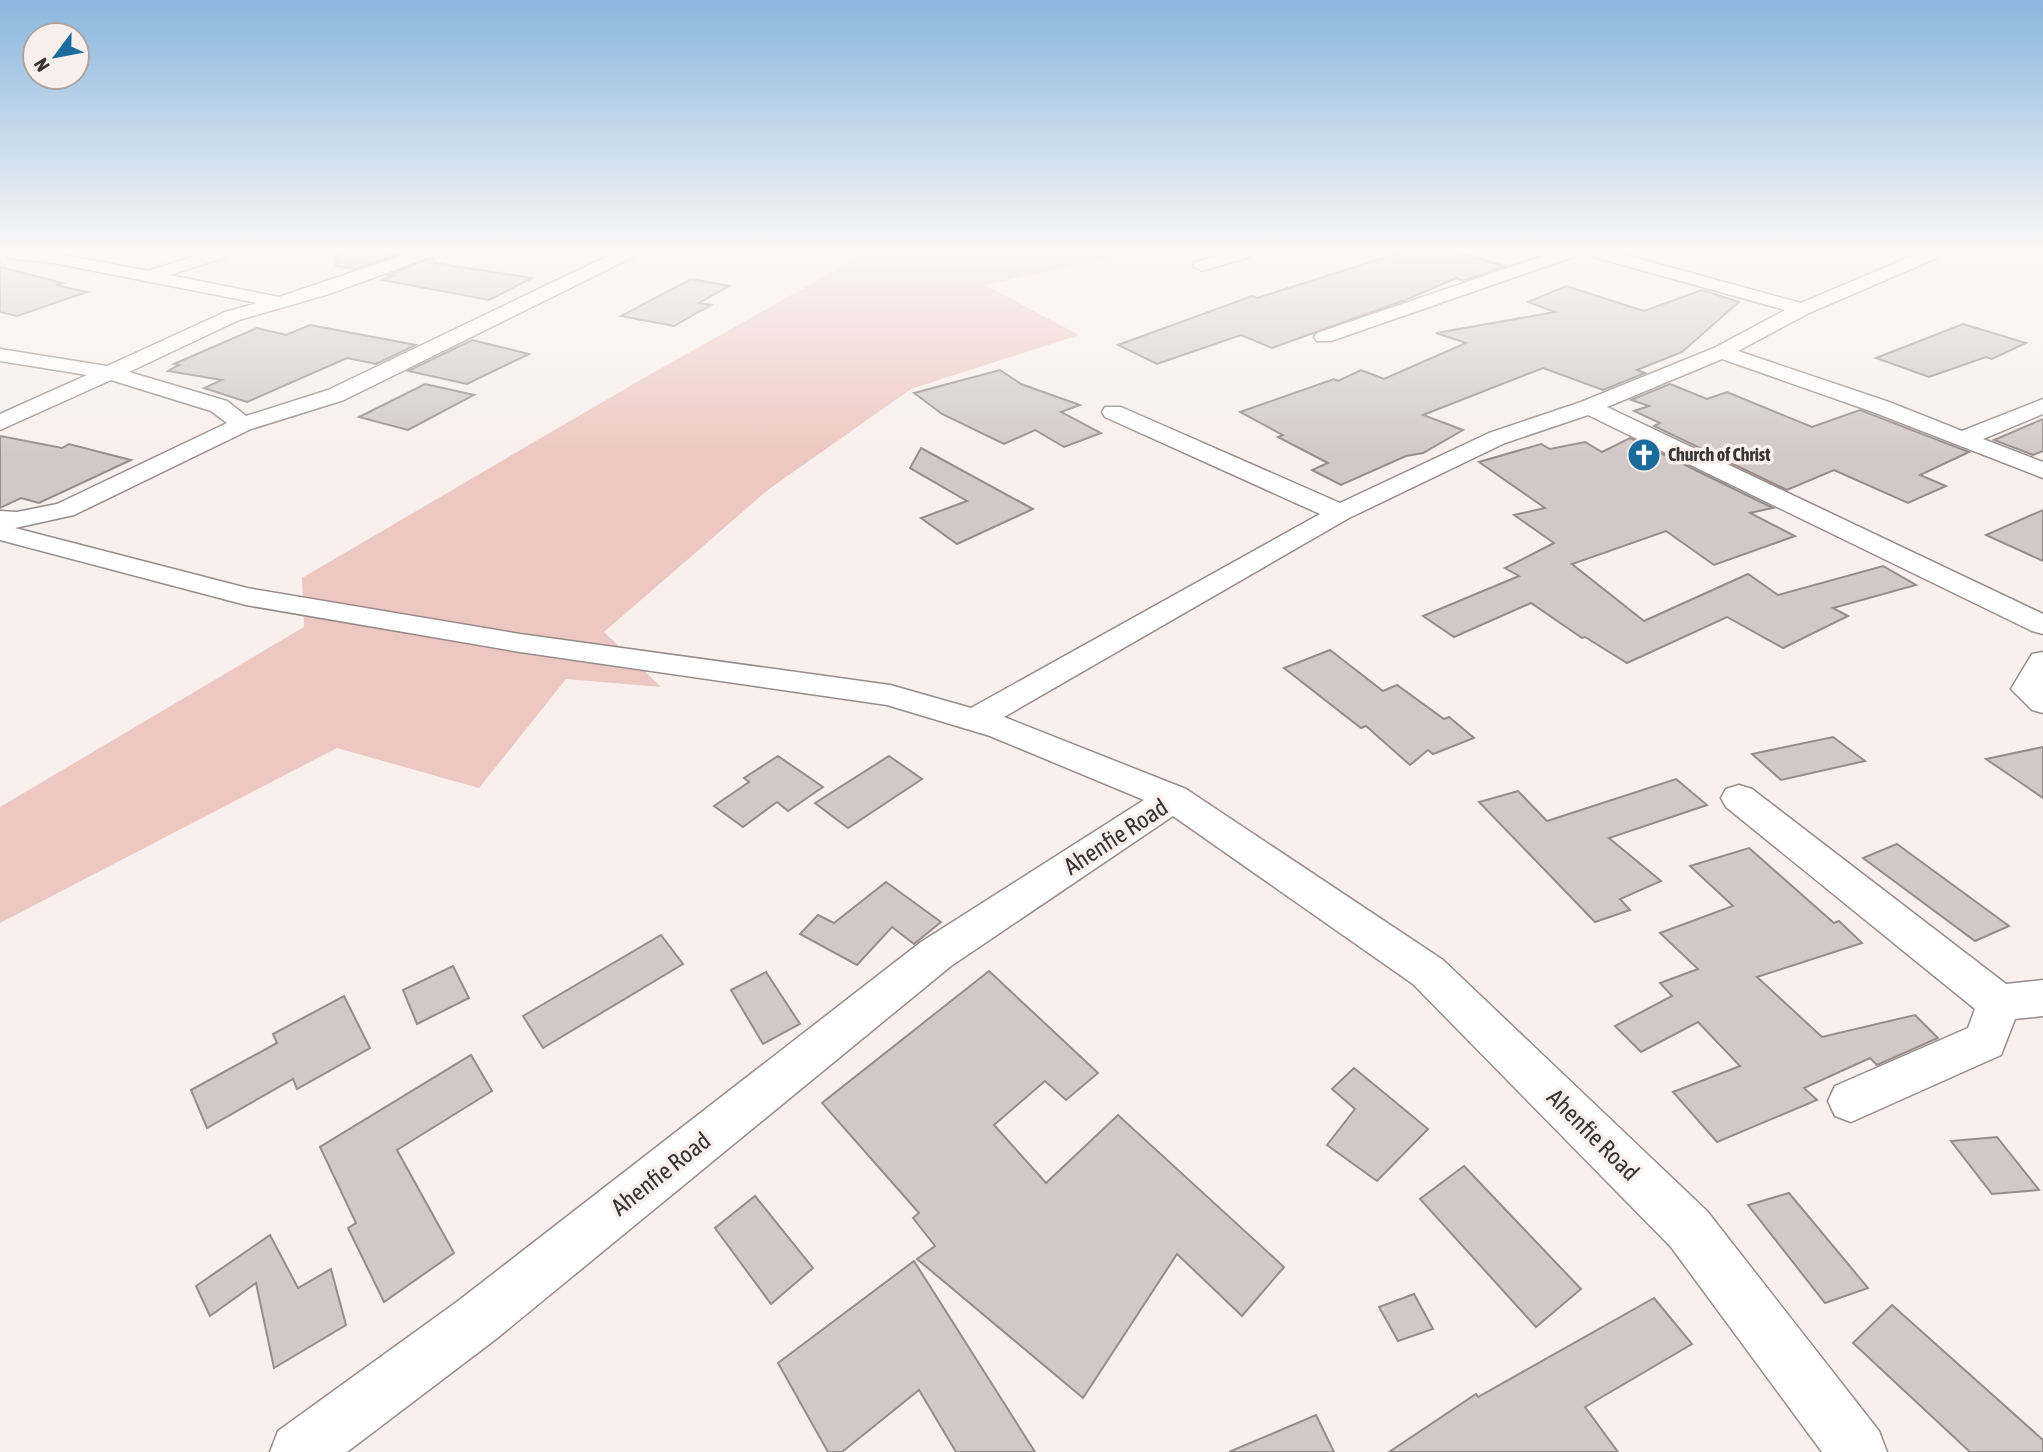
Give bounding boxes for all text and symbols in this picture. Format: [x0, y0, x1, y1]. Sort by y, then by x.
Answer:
north arrow [21, 21, 91, 91]
text: N [29, 54, 54, 76]
church icon: Church of Christ [1625, 436, 1663, 474]
place label: Church of Christ [1668, 444, 1771, 465]
street label: Ahenfie Road [1059, 793, 1173, 880]
street label: Ahenfie Road [1542, 1083, 1645, 1186]
street label: Ahenfie Road [606, 1127, 716, 1221]

